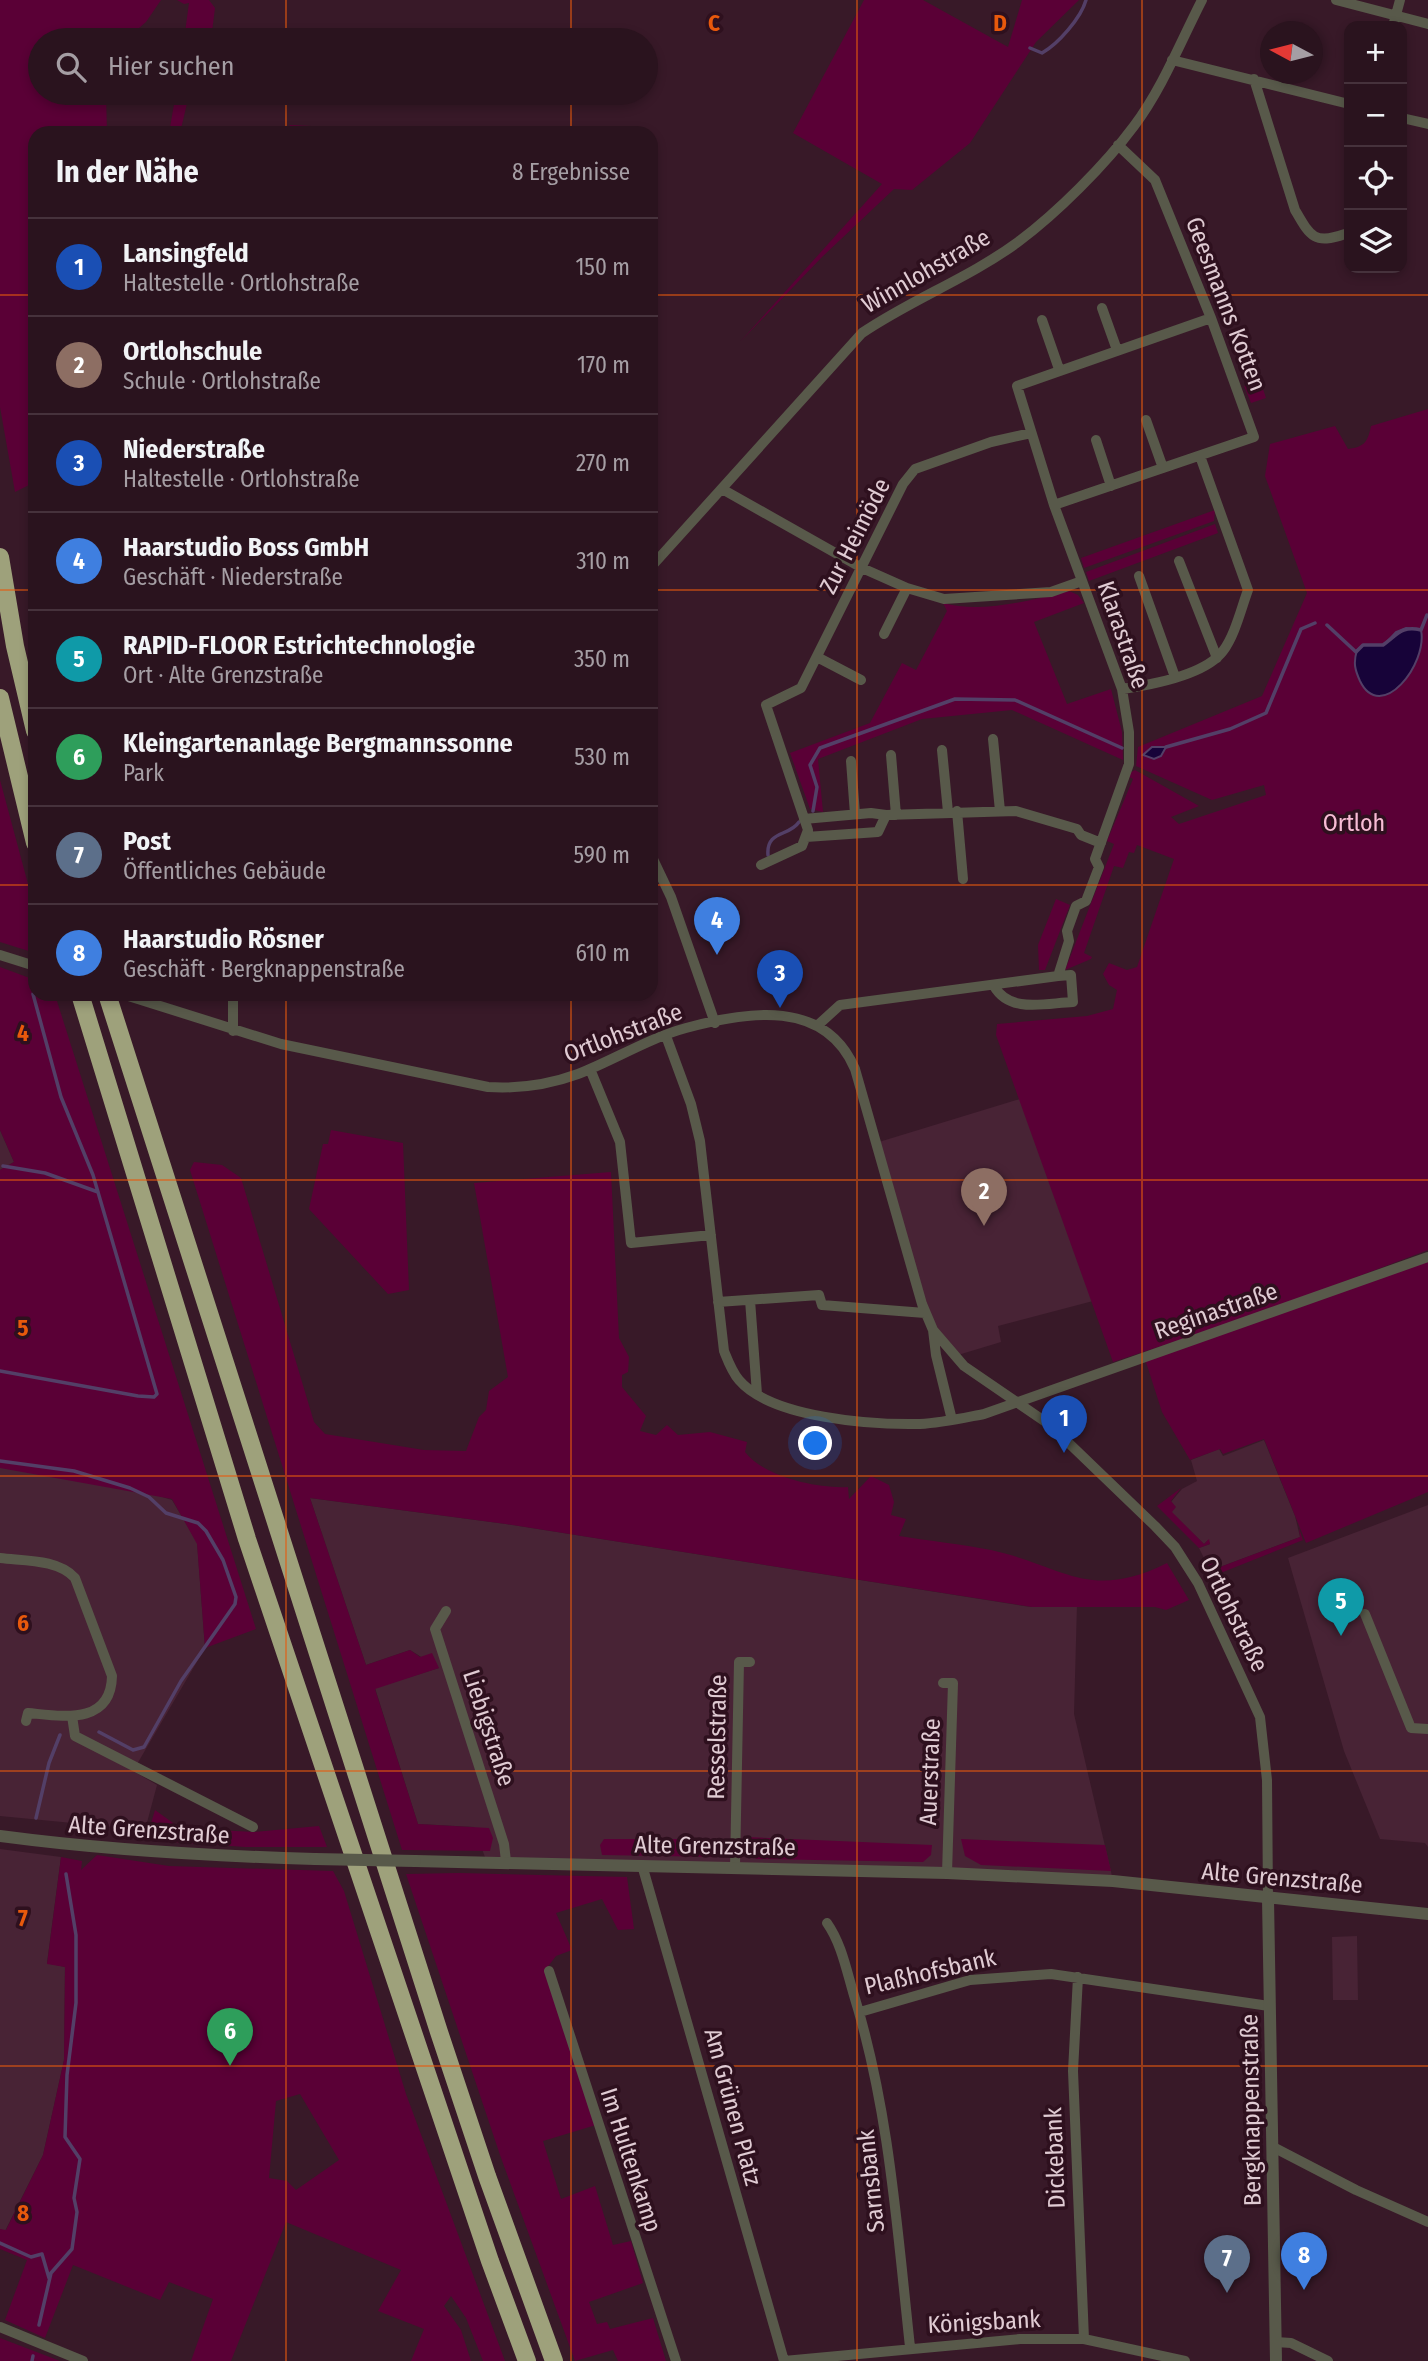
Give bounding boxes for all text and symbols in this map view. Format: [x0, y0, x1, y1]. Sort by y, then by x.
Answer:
text: C [708, 9, 720, 37]
text: D [993, 9, 1007, 37]
north arrow [1260, 21, 1323, 84]
map controls [1344, 21, 1407, 273]
button: + [1344, 21, 1407, 84]
search box [28, 28, 658, 105]
icon: search [52, 48, 90, 86]
text: Hier suchen [108, 51, 234, 82]
button: − [1344, 84, 1407, 147]
button: locate [1344, 147, 1407, 210]
text: In der Nähe [56, 154, 199, 190]
text: 8 Ergebnisse [512, 158, 630, 186]
button: layers [1344, 210, 1407, 273]
street label: Geesmanns Kotten [1180, 213, 1272, 395]
street label: Winnlohstraße [857, 223, 995, 319]
text: Lansingfeld [123, 238, 249, 269]
text: 1 [74, 253, 84, 281]
text: 150 m [575, 253, 630, 281]
text: Haltestelle · Ortlohstraße [123, 269, 360, 297]
text: Ortlohschule [123, 336, 262, 367]
text: 2 [74, 351, 84, 379]
text: 170 m [577, 351, 630, 379]
text: Schule · Ortlohstraße [123, 367, 321, 395]
text: Niederstraße [123, 434, 265, 465]
text: 3 [74, 449, 84, 477]
text: 270 m [576, 449, 630, 477]
text: Haltestelle · Ortlohstraße [123, 465, 360, 493]
street label: Zur Heimöde [814, 474, 896, 598]
text: Haarstudio Boss GmbH [123, 532, 369, 563]
text: 4 [73, 547, 85, 575]
text: 310 m [576, 547, 630, 575]
text: Geschäft · Niederstraße [123, 563, 343, 591]
street label: Klarastraße [1092, 577, 1154, 693]
text: RAPID-FLOOR Estrichtechnologie [123, 630, 475, 661]
text: 5 [73, 645, 85, 673]
text: 350 m [574, 645, 630, 673]
text: Ort · Alte Grenzstraße [123, 661, 323, 689]
text: Kleingartenanlage Bergmannssonne [123, 728, 513, 759]
text: 6 [73, 743, 85, 771]
text: 530 m [574, 743, 630, 771]
text: Park [123, 759, 164, 787]
park label: Ortloh [1323, 809, 1385, 837]
text: Post [123, 826, 171, 857]
text: 7 [74, 841, 84, 869]
text: 590 m [574, 841, 630, 869]
text: Öffentliches Gebäude [123, 857, 326, 885]
pin: 4 [694, 897, 740, 955]
text: Haarstudio Rösner [123, 924, 324, 955]
text: 8 [73, 939, 85, 967]
text: 610 m [576, 939, 630, 967]
pin: 3 [757, 950, 803, 1008]
text: Geschäft · Bergknappenstraße [123, 955, 405, 983]
street label: Ortlohstraße [560, 998, 686, 1068]
text: 4 [17, 1019, 29, 1047]
pin: 2 [961, 1168, 1007, 1226]
street label: Reginastraße [1151, 1277, 1281, 1345]
text: 5 [17, 1314, 29, 1342]
pin: 1 [1041, 1395, 1087, 1453]
your location [798, 1426, 832, 1460]
street label: Ortlohstraße [1194, 1552, 1274, 1676]
pin: 5 [1318, 1578, 1364, 1636]
text: 6 [17, 1609, 29, 1637]
street label: Liebigstraße [457, 1666, 521, 1790]
street label: Resselstraße [702, 1674, 732, 1800]
street label: Auerstraße [914, 1718, 946, 1826]
street label: Alte Grenzstraße [67, 1810, 231, 1850]
street label: Alte Grenzstraße [634, 1831, 796, 1861]
street label: Alte Grenzstraße [1200, 1857, 1364, 1899]
text: 7 [18, 1904, 28, 1932]
street label: Plaßhofsbank [862, 1943, 999, 2001]
pin: 6 [207, 2008, 253, 2066]
street label: Bergknappenstraße [1235, 2014, 1267, 2206]
street label: Am Grünen Platz [699, 2025, 767, 2189]
street label: Im Hultenkamp [595, 2085, 667, 2235]
street label: Dickebank [1039, 2106, 1071, 2209]
street label: Sarnsbank [852, 2127, 890, 2234]
text: 8 [17, 2199, 29, 2227]
pin: 8 [1281, 2232, 1327, 2290]
pin: 7 [1204, 2235, 1250, 2293]
street label: Königsbank [927, 2305, 1042, 2339]

